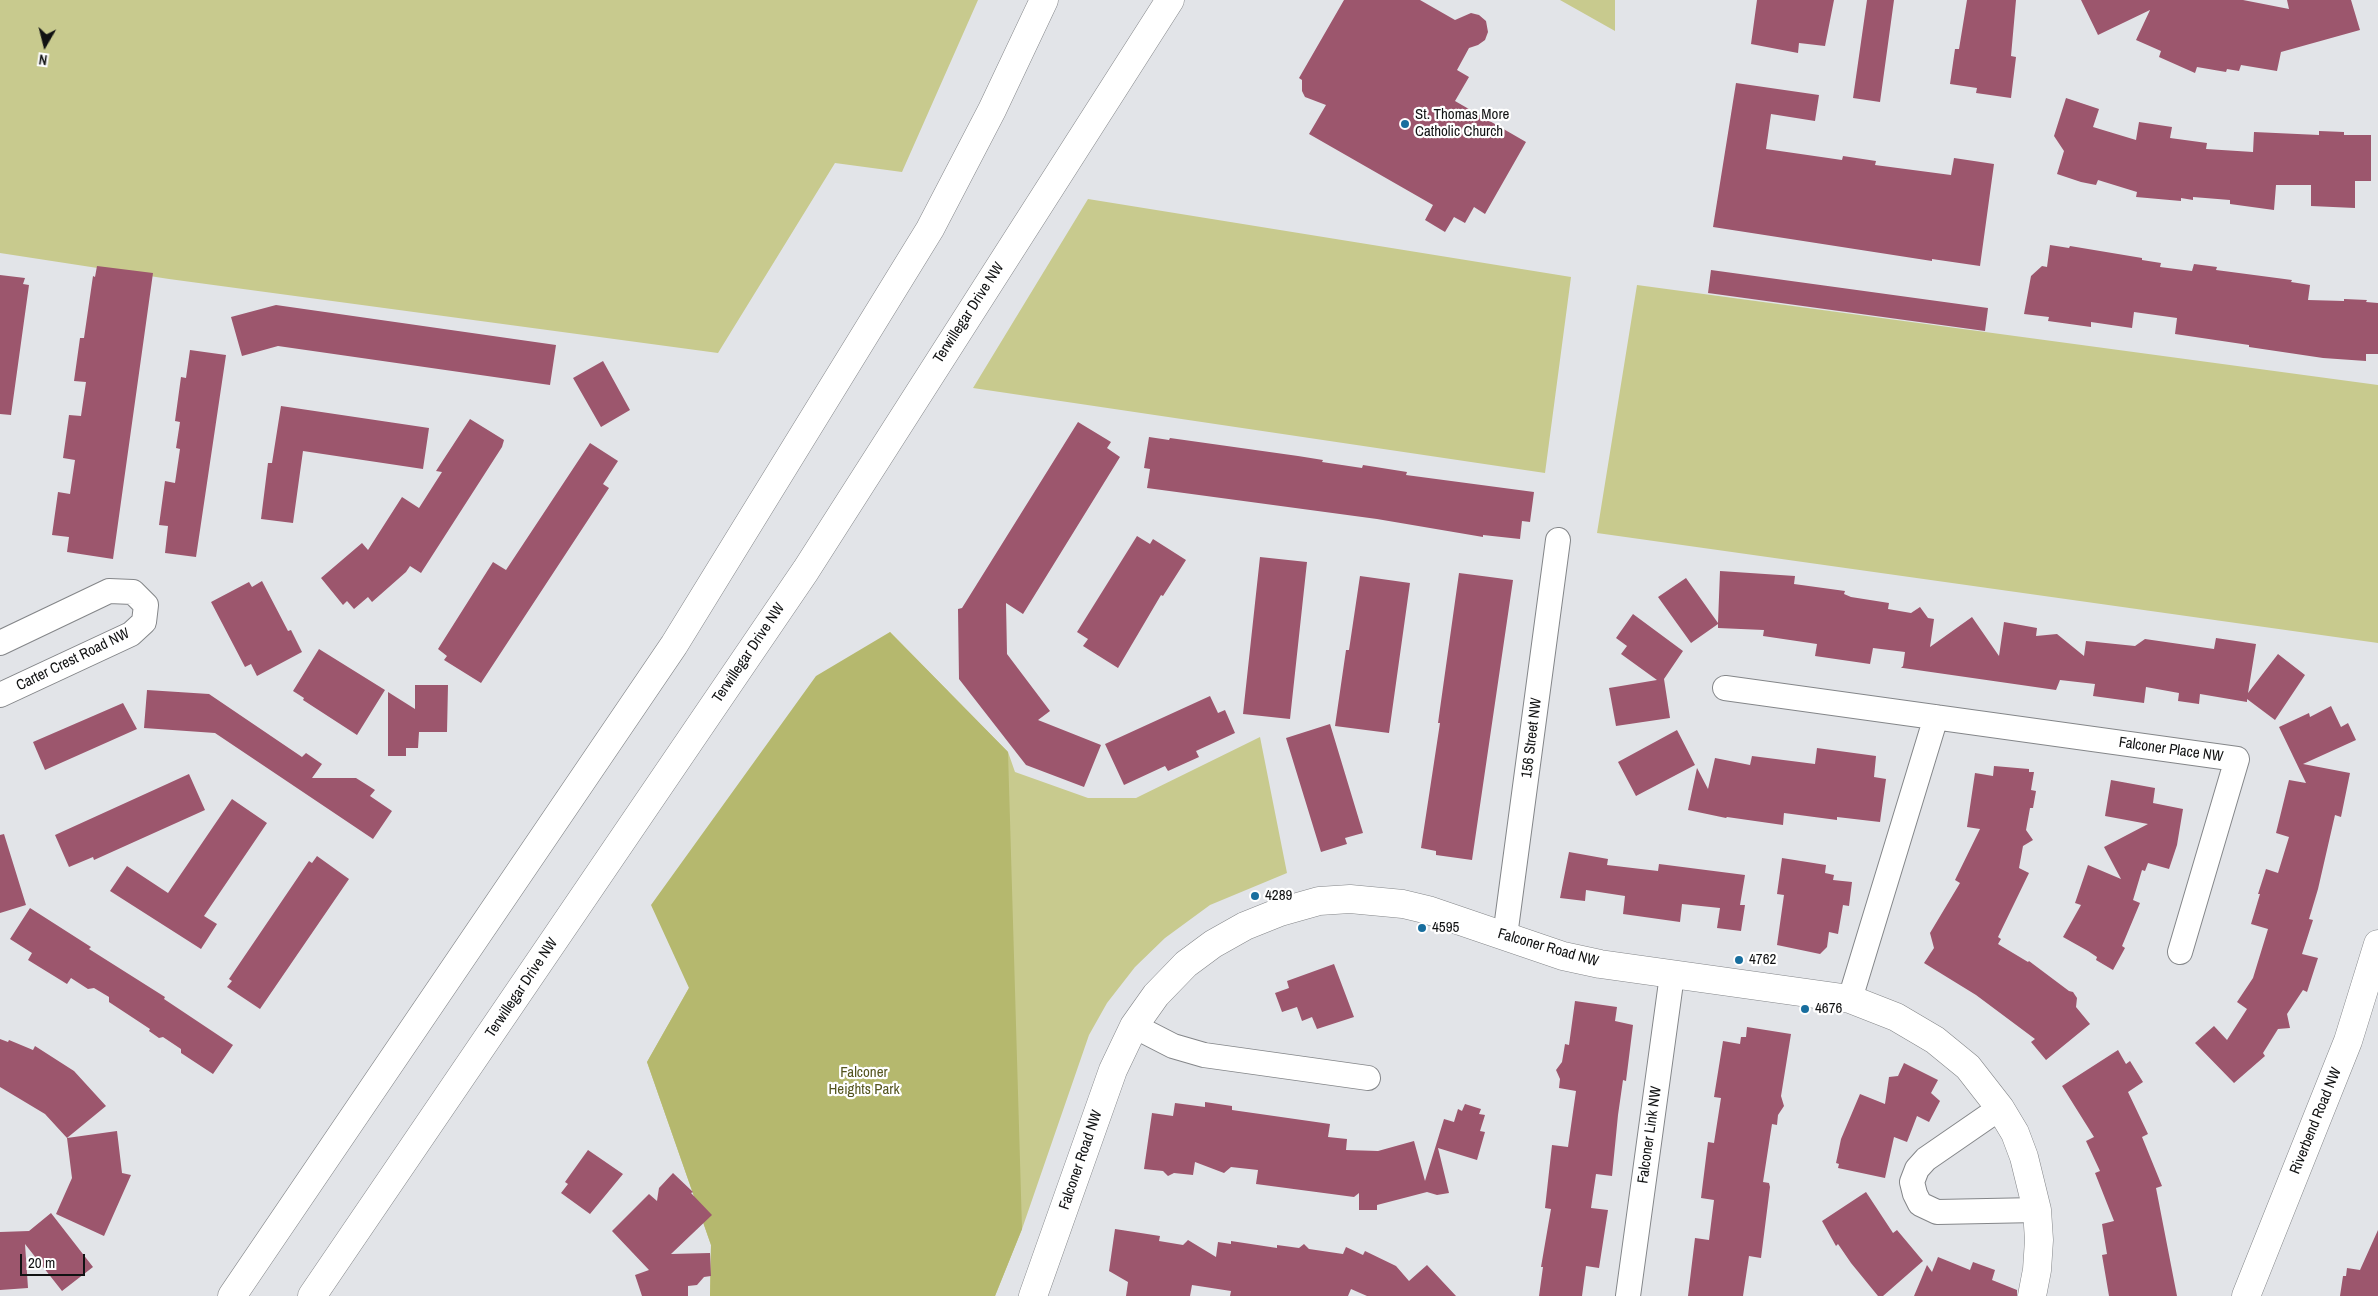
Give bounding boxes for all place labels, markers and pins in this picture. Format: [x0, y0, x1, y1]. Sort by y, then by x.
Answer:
place label: St. Thomas More Catholic Church [1415, 106, 1509, 141]
marker: St. Thomas More Catholic Church [1399, 118, 1411, 130]
place label: 4289 [1265, 887, 1292, 905]
marker: 4289 [1249, 890, 1261, 902]
place label: 4595 [1432, 919, 1459, 937]
marker: 4595 [1416, 922, 1428, 934]
place label: 4762 [1749, 951, 1776, 969]
marker: 4762 [1733, 954, 1745, 966]
place label: 4676 [1815, 1000, 1842, 1018]
marker: 4676 [1799, 1003, 1811, 1015]

